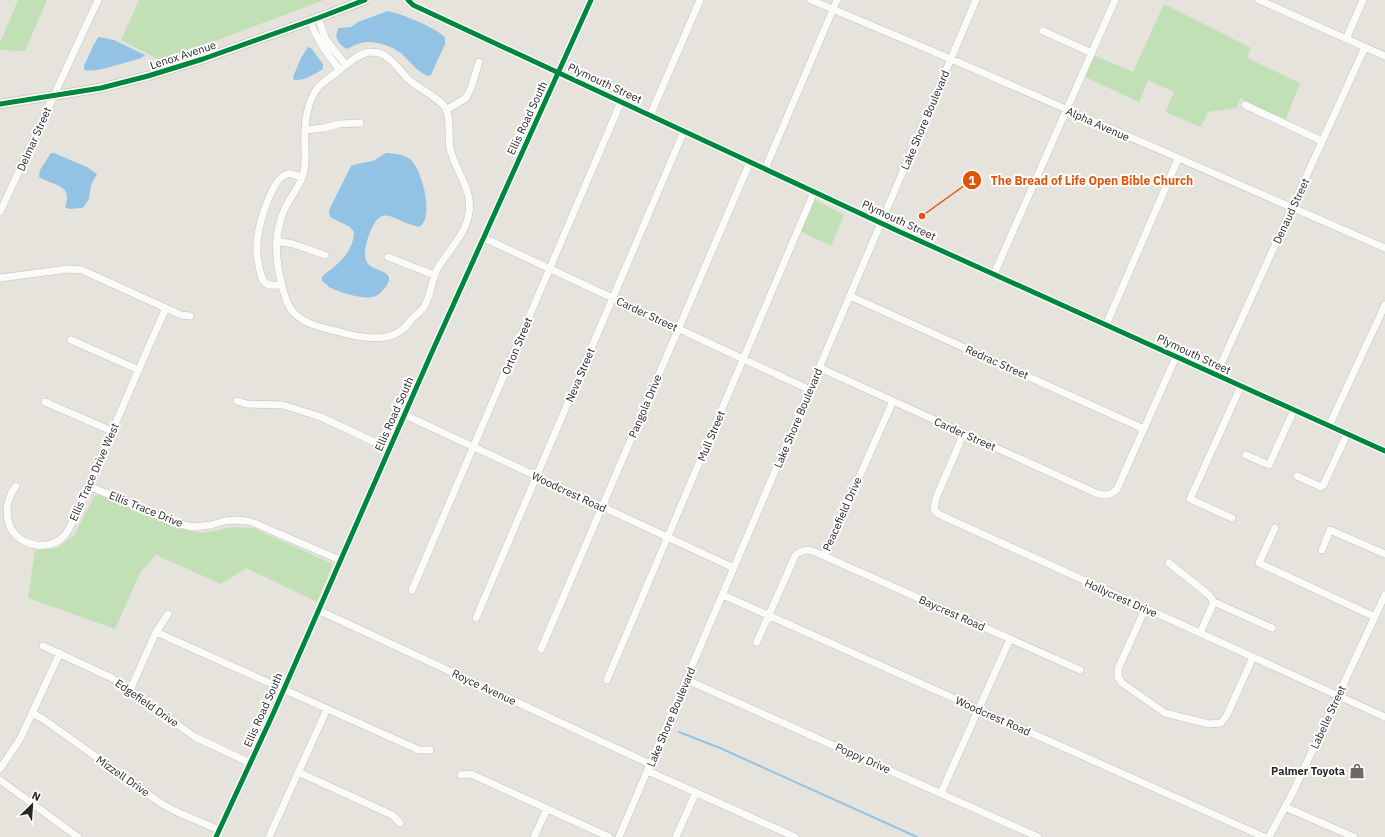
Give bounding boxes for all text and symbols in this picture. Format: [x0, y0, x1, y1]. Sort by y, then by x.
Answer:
street label: Lenox Avenue [148, 38, 218, 72]
street label: Plymouth Street [566, 60, 644, 106]
street label: Lake Shore Boulevard [898, 68, 952, 172]
street label: Ellis Road South [504, 79, 550, 157]
street label: Alpha Avenue [1064, 104, 1132, 144]
street label: Delmar Street [14, 105, 54, 173]
callout: The Bread of Life Open Bible Church [962, 168, 1201, 192]
text: 1 [968, 173, 976, 188]
text: The Bread of Life Open Bible Church [991, 173, 1193, 188]
street label: Denaud Street [1270, 176, 1312, 246]
street label: Plymouth Street [860, 197, 938, 243]
street label: Carder Street [614, 294, 680, 334]
street label: Orton Street [499, 315, 535, 377]
street label: Plymouth Street [1155, 331, 1233, 377]
street label: Redrac Street [963, 342, 1031, 382]
street label: Neva Street [562, 346, 598, 404]
street label: Lake Shore Boulevard [771, 366, 825, 470]
street label: Pangola Drive [625, 372, 665, 440]
street label: Ellis Road South [371, 375, 417, 453]
street label: Mull Street [694, 408, 728, 464]
street label: Carder Street [932, 414, 998, 454]
street label: Ellis Trace Drive West [66, 421, 122, 523]
street label: Woodcrest Road [529, 469, 609, 515]
street label: Peacefield Drive [819, 475, 865, 553]
street label: Ellis Trace Drive [107, 488, 185, 530]
street label: Hollycrest Drive [1083, 576, 1159, 620]
street label: Baycrest Road [917, 592, 987, 634]
street label: Lake Shore Boulevard [644, 665, 698, 769]
street label: Royce Avenue [450, 666, 518, 708]
street label: Ellis Road South [240, 671, 286, 749]
street label: Edgefield Drive [113, 676, 181, 730]
street label: Labelle Street [1307, 683, 1349, 751]
street label: Woodcrest Road [953, 693, 1033, 739]
street label: Poppy Drive [833, 740, 893, 776]
street label: Mizzell Drive [94, 753, 152, 799]
shop icon: Palmer Toyota [1348, 762, 1366, 780]
place label: Palmer Toyota [1271, 764, 1345, 778]
north arrow [12, 785, 52, 825]
text: N [30, 788, 43, 804]

